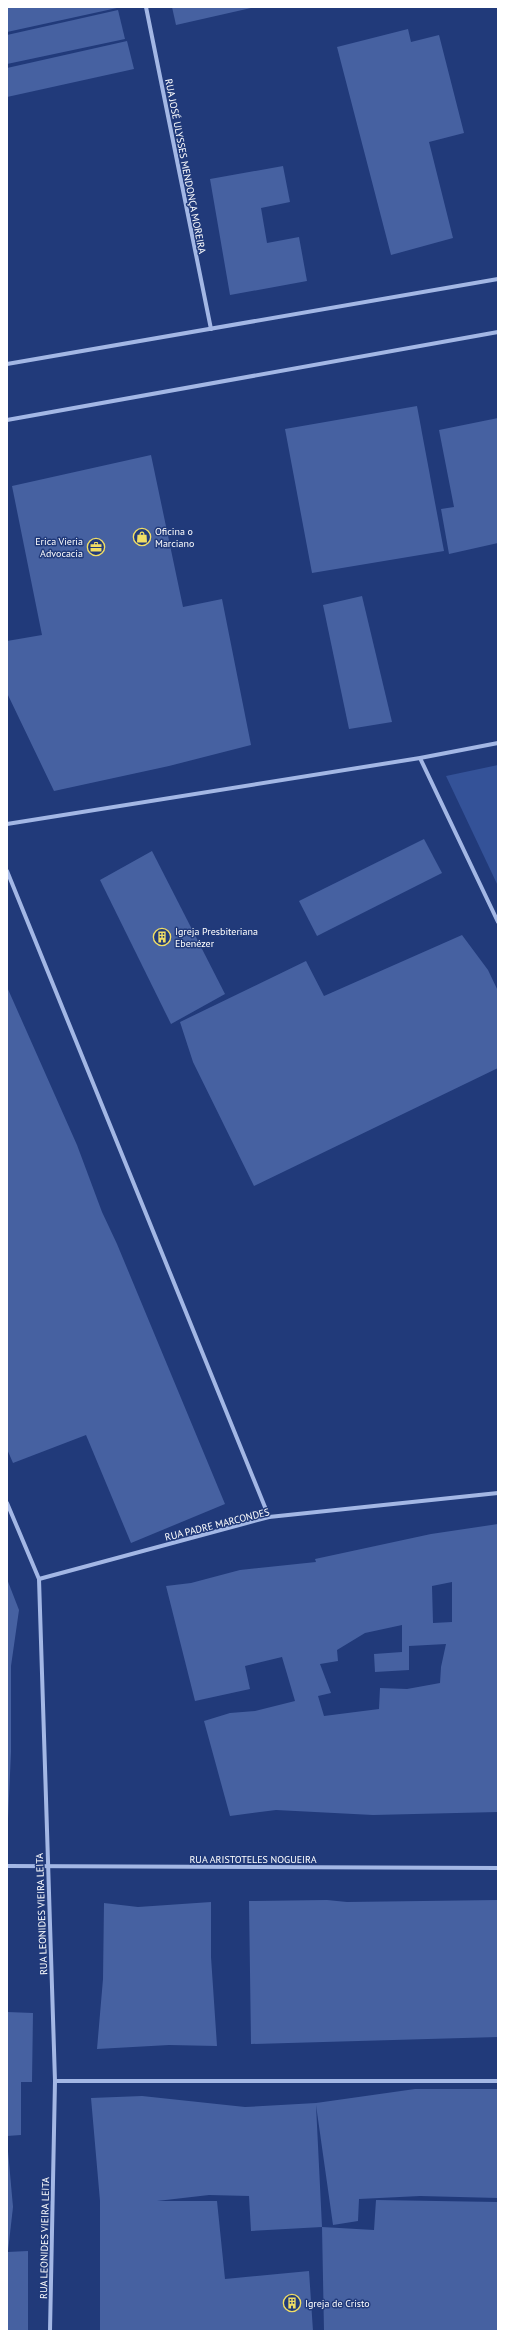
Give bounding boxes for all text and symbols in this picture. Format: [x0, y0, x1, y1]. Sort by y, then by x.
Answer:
street label: RUA JOSÉ ULYSSES MENDONÇA MOREIRA [162, 77, 209, 255]
place label: Oficina o Marciano [155, 525, 194, 550]
shop icon: Oficina o Marciano [132, 527, 152, 547]
place label: Erica Vieria Advocacia [35, 535, 83, 560]
office icon: Erica Vieria Advocacia [86, 537, 106, 557]
place label: Igreja Presbiteriana Ebenézer [175, 925, 258, 950]
building icon: Igreja Presbiteriana Ebenézer [152, 927, 172, 947]
street label: RUA PADRE MARCONDES [163, 1505, 271, 1544]
street label: RUA LEONIDES VIEIRA LEITA [33, 1853, 50, 1975]
street label: RUA ARISTOTELES NOGUEIRA [189, 1853, 317, 1866]
street label: RUA LEONIDES VIEIRA LEITA [37, 2177, 52, 2299]
building icon: Igreja de Cristo [282, 2293, 302, 2313]
place label: Igreja de Cristo [305, 2297, 370, 2310]

